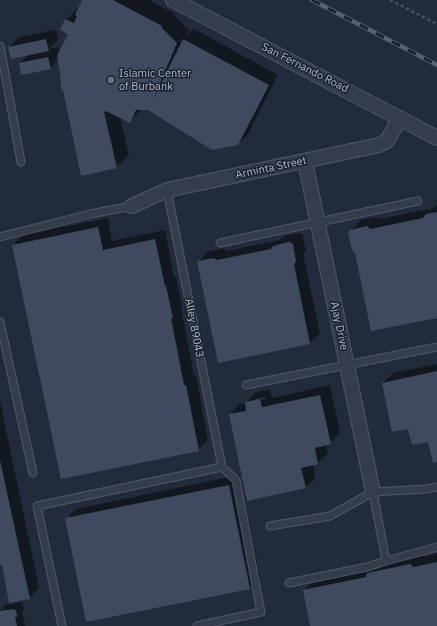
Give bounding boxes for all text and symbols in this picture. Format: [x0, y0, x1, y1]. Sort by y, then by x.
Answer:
street label: San Fernando Road [259, 40, 351, 96]
place label: Islamic Center of Burbank [119, 67, 191, 93]
marker: Islamic Center of Burbank [106, 75, 116, 85]
street label: Arminta Street [234, 154, 308, 182]
street label: Alley 89043 [182, 297, 206, 359]
street label: Ajay Drive [327, 301, 351, 351]

